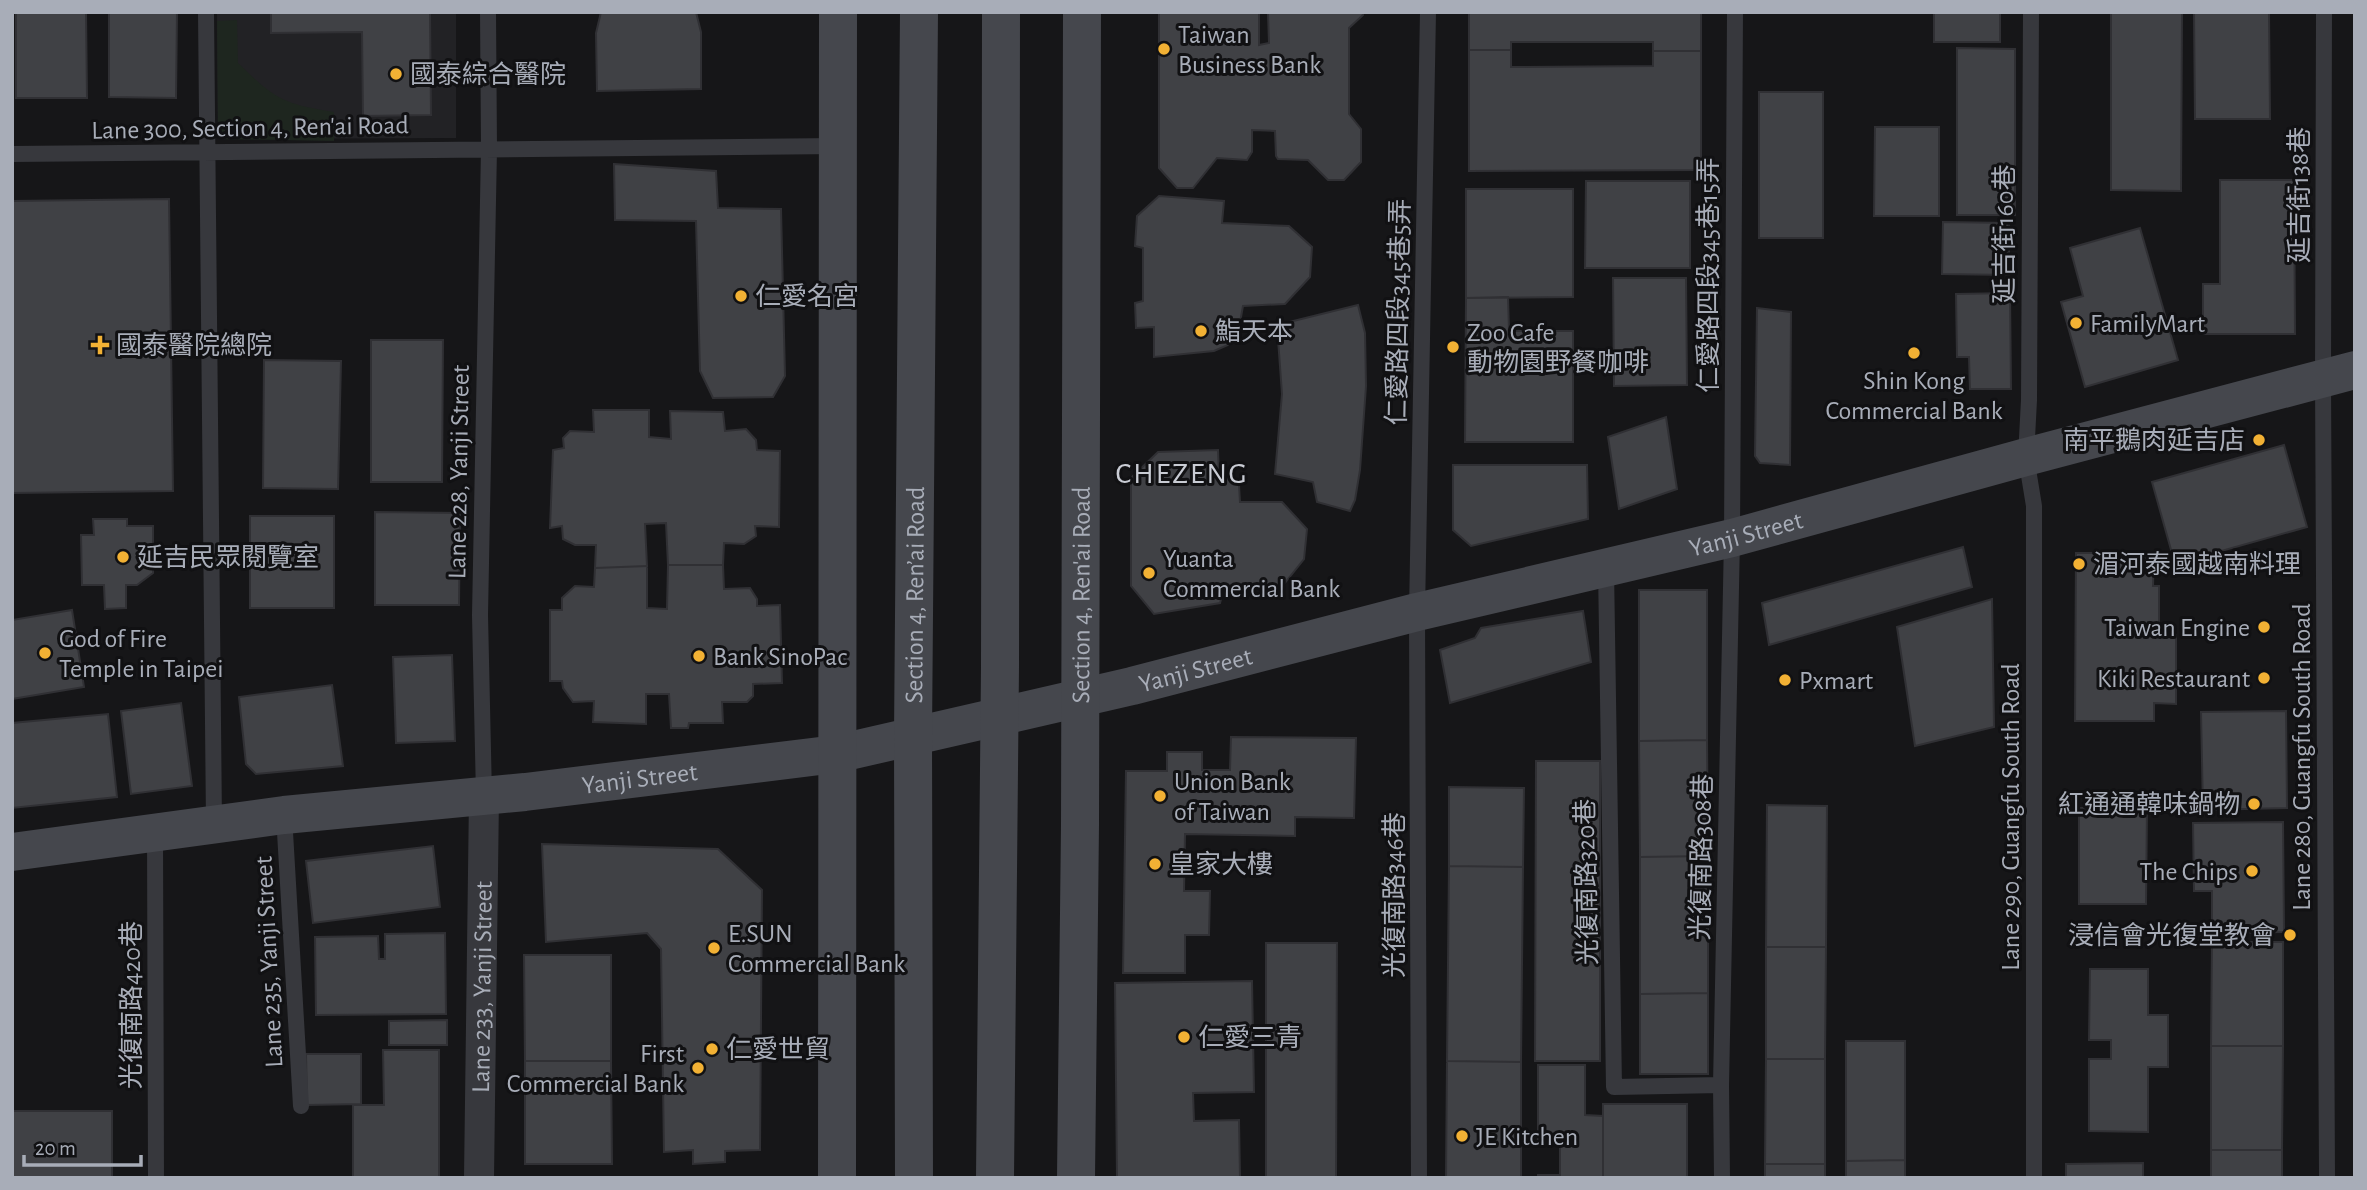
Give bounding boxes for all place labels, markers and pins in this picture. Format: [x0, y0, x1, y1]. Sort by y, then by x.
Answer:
place label: Taiwan Business Bank [1178, 22, 1321, 78]
marker: Taiwan Business Bank [1156, 41, 1172, 57]
place label: 國泰綜合醫院 [410, 60, 566, 88]
marker: 國泰綜合醫院 [388, 66, 404, 82]
place label: 仁愛名宮 [755, 283, 859, 310]
marker: 仁愛名宮 [733, 288, 749, 304]
place label: FamilyMart [2090, 311, 2205, 337]
marker: FamilyMart [2068, 315, 2084, 331]
place label: 鮨天本 [1215, 318, 1293, 345]
place label: Zoo Cafe 動物園野餐咖啡 [1467, 320, 1649, 376]
marker: 鮨天本 [1193, 323, 1209, 339]
place label: 國泰醫院總院 [116, 331, 272, 359]
marker: 國泰醫院總院 [90, 335, 110, 355]
marker: Zoo Cafe 動物園野餐咖啡 [1445, 339, 1461, 355]
marker: Shin Kong Commercial Bank [1906, 345, 1922, 361]
place label: Shin Kong Commercial Bank [1825, 368, 2003, 424]
place label: 南平鵝肉延吉店 [2063, 427, 2245, 454]
marker: 南平鵝肉延吉店 [2251, 432, 2267, 448]
place label: 延吉民眾閱覽室 [137, 543, 319, 571]
place label: Yuanta Commercial Bank [1163, 546, 1340, 602]
marker: 延吉民眾閱覽室 [115, 549, 131, 565]
place label: 湄河泰國越南料理 [2093, 551, 2301, 578]
marker: 湄河泰國越南料理 [2071, 556, 2087, 572]
marker: Yuanta Commercial Bank [1141, 565, 1157, 581]
place label: Taiwan Engine [2104, 615, 2250, 641]
marker: Taiwan Engine [2256, 619, 2272, 635]
place label: God of Fire Temple in Taipei [59, 626, 224, 682]
place label: Bank SinoPac [713, 644, 847, 670]
marker: God of Fire Temple in Taipei [37, 645, 53, 661]
marker: Bank SinoPac [691, 648, 707, 664]
place label: Kiki Restaurant [2097, 666, 2250, 692]
place label: Pxmart [1799, 668, 1873, 694]
marker: Kiki Restaurant [2256, 670, 2272, 686]
marker: Pxmart [1777, 672, 1793, 688]
place label: Union Bank of Taiwan [1174, 769, 1291, 825]
marker: Union Bank of Taiwan [1152, 788, 1168, 804]
place label: 紅通通韓味鍋物 [2058, 790, 2240, 818]
marker: 紅通通韓味鍋物 [2246, 796, 2262, 812]
place label: 皇家大樓 [1169, 850, 1273, 878]
marker: 皇家大樓 [1147, 856, 1163, 872]
place label: The Chips [2140, 859, 2238, 885]
marker: The Chips [2244, 863, 2260, 879]
place label: E.SUN Commercial Bank [728, 921, 905, 977]
place label: 浸信會光復堂教會 [2068, 922, 2276, 949]
marker: 浸信會光復堂教會 [2282, 927, 2298, 943]
marker: E.SUN Commercial Bank [706, 940, 722, 956]
place label: 仁愛三青 [1198, 1024, 1302, 1051]
marker: 仁愛三青 [1176, 1029, 1192, 1045]
place label: 仁愛世貿 [726, 1036, 830, 1063]
place label: First Commercial Bank [507, 1041, 684, 1097]
marker: 仁愛世貿 [704, 1041, 720, 1057]
marker: First Commercial Bank [690, 1060, 706, 1076]
place label: JE Kitchen [1476, 1124, 1578, 1150]
marker: JE Kitchen [1454, 1128, 1470, 1144]

